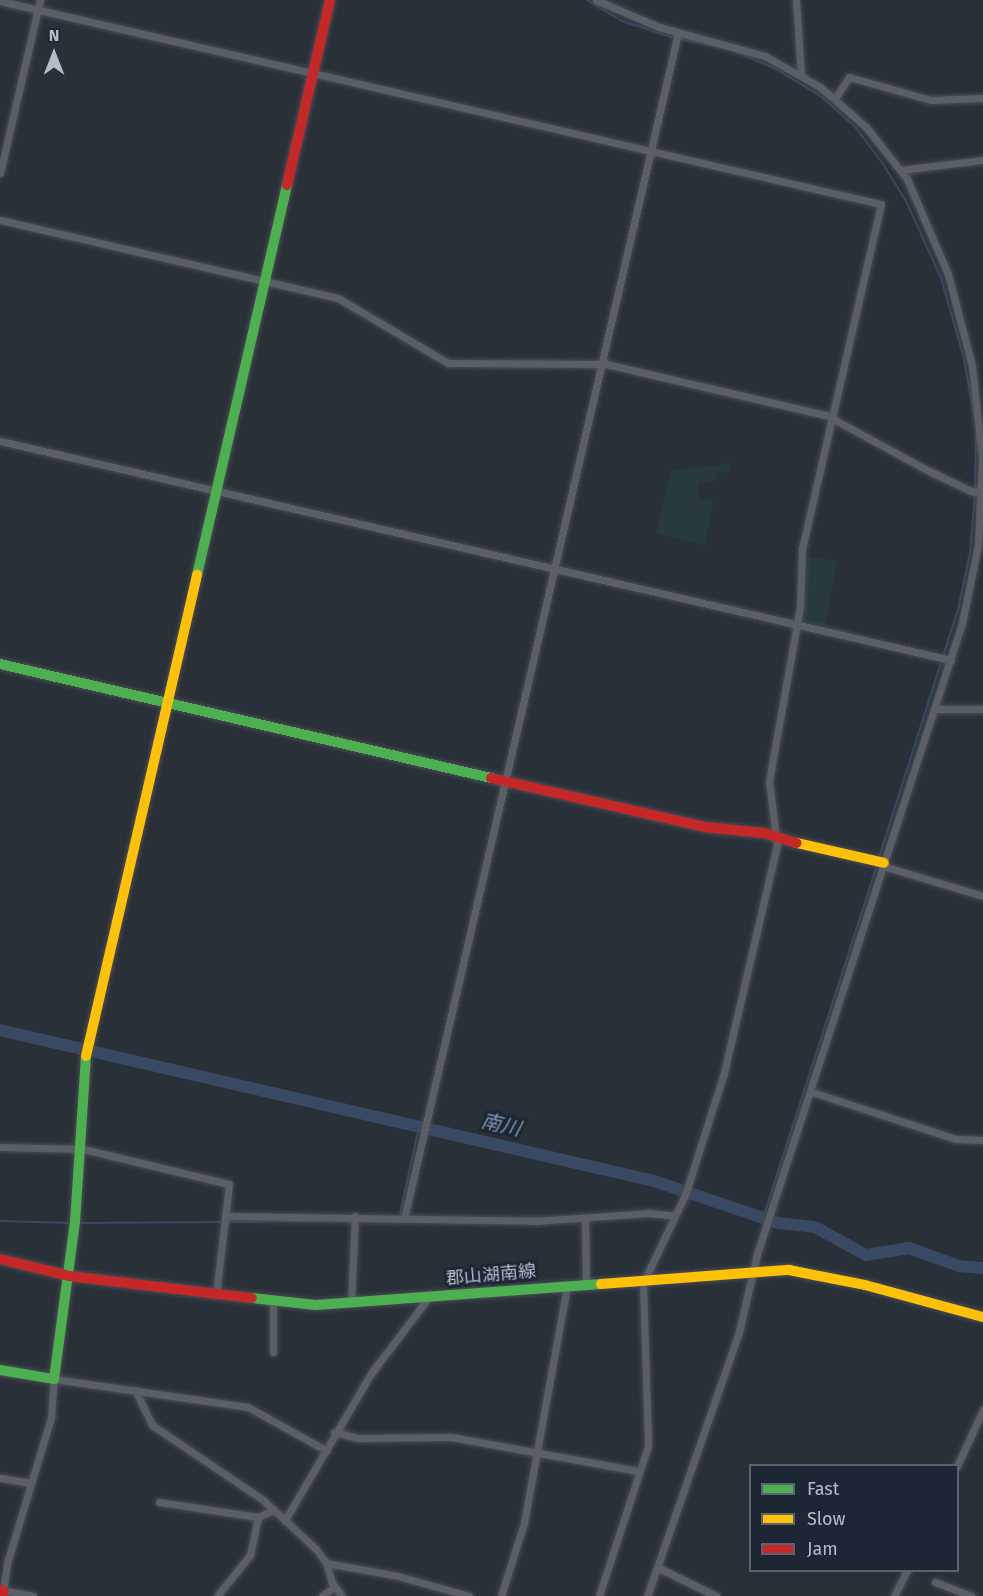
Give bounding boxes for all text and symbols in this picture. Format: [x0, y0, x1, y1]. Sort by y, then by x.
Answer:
north arrow [24, 24, 84, 84]
text: N [49, 26, 59, 45]
water label: 南川 [479, 1109, 523, 1141]
street label: 郡山湖南線 [445, 1260, 537, 1290]
legend [749, 1464, 959, 1572]
text: Fast [807, 1478, 839, 1500]
text: Slow [807, 1508, 845, 1530]
text: Jam [807, 1538, 838, 1560]

